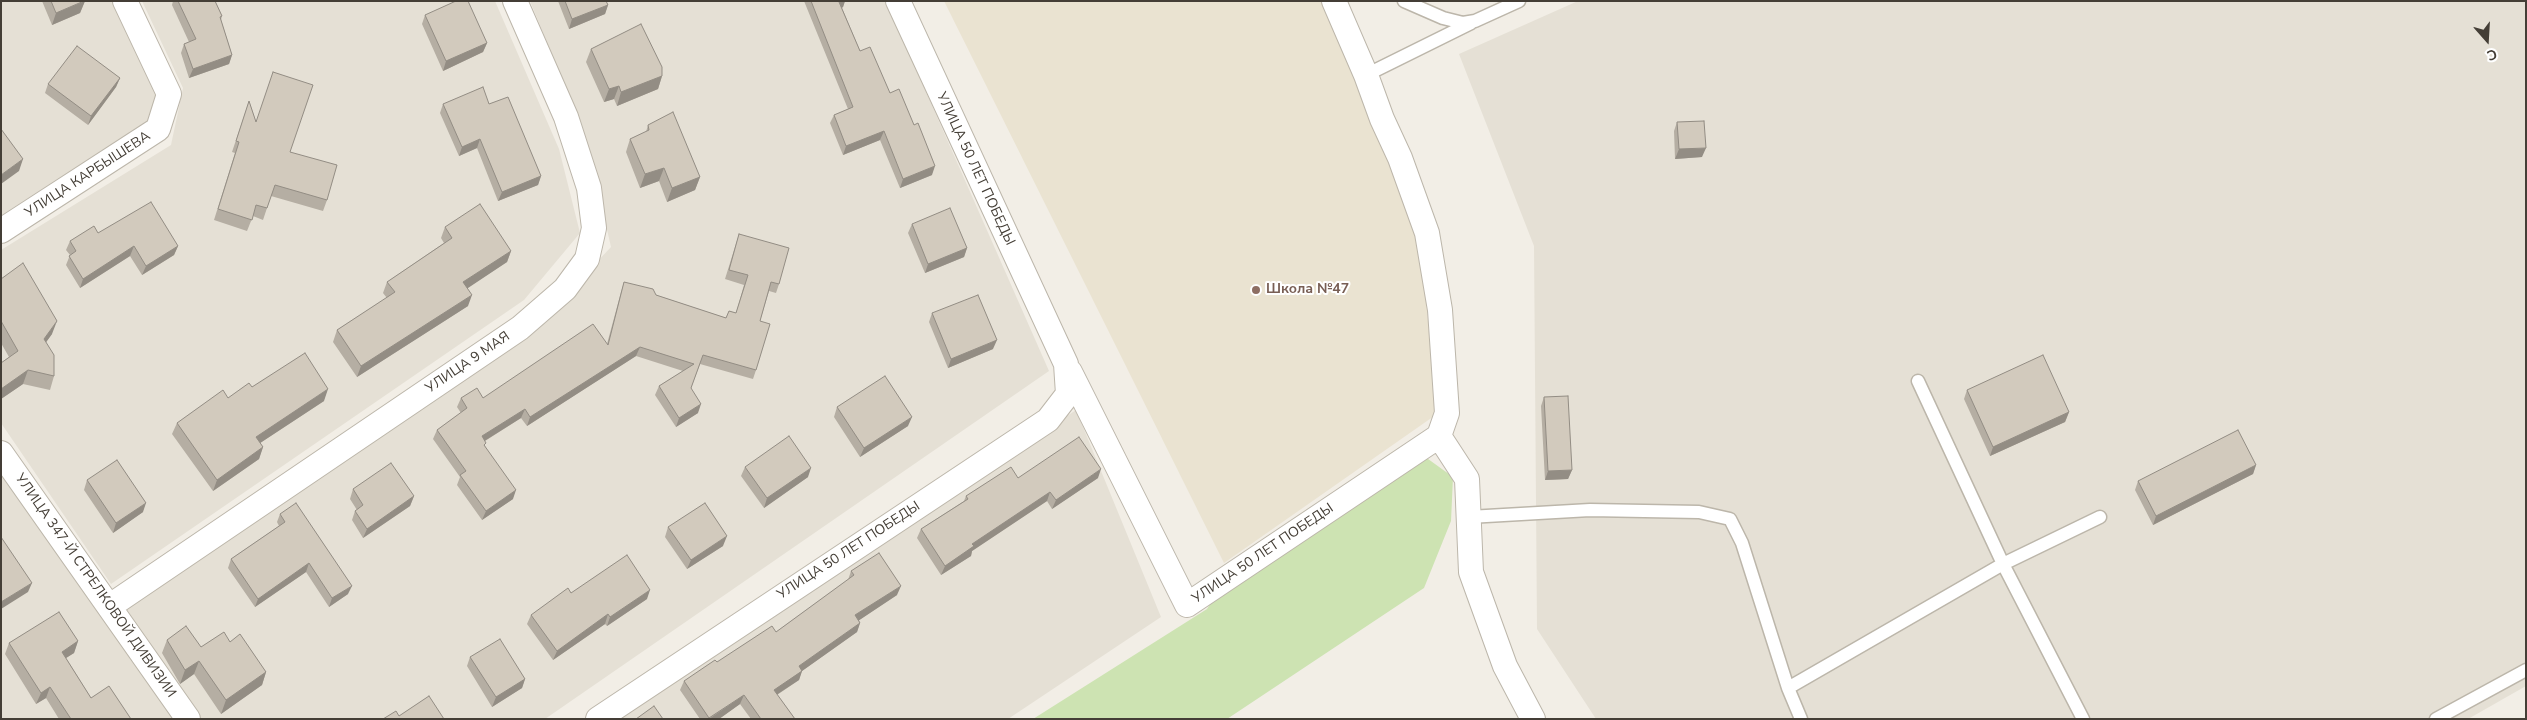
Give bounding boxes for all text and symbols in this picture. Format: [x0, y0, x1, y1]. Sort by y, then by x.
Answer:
north arrow [2462, 15, 2512, 65]
text: С [2484, 44, 2500, 65]
street label: УЛИЦА 50 ЛЕТ ПОБЕДЫ [932, 90, 1018, 248]
street label: УЛИЦА КАРБЫШЕВА [22, 128, 154, 222]
place label: Школа №47 [1266, 282, 1349, 298]
marker: Школа №47 [1250, 284, 1262, 296]
street label: УЛИЦА 9 МАЯ [423, 329, 513, 397]
street label: УЛИЦА 347-Й СТРЕЛКОВОЙ ДИВИЗИИ [11, 471, 179, 701]
street label: УЛИЦА 50 ЛЕТ ПОБЕДЫ [774, 498, 924, 604]
street label: УЛИЦА 50 ЛЕТ ПОБЕДЫ [1189, 500, 1337, 608]

